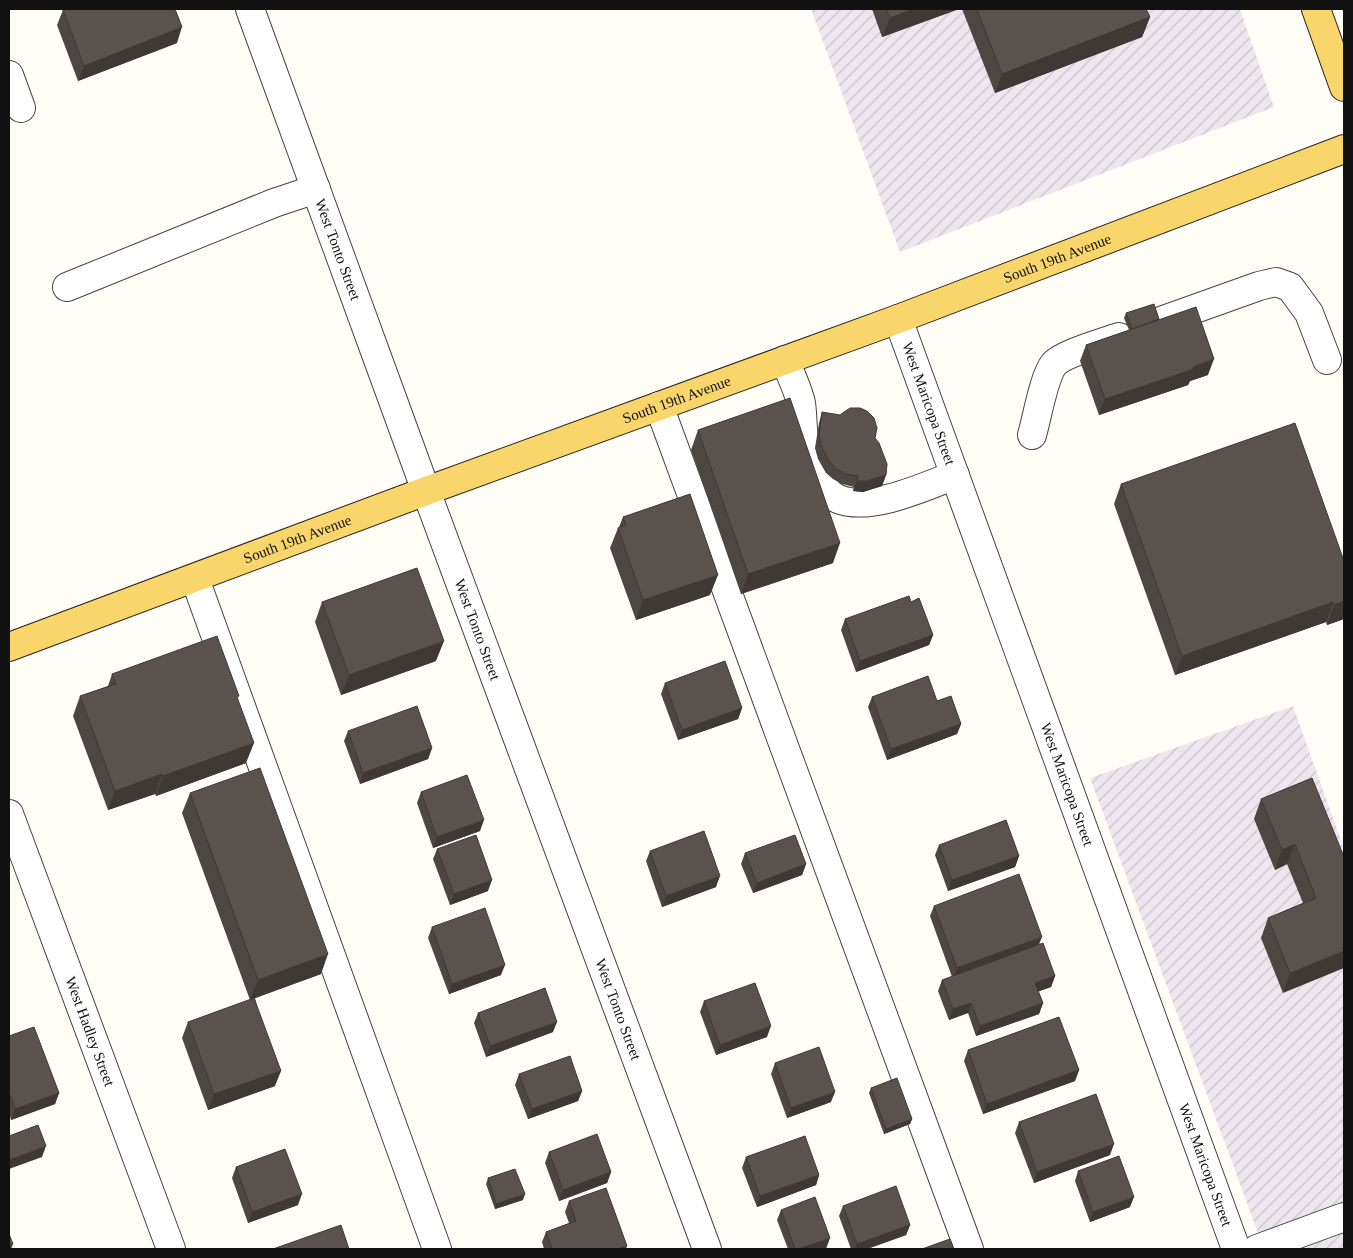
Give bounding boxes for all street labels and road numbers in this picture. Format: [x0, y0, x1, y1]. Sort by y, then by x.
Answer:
street label: West Tonto Street [312, 197, 364, 303]
street label: South 19th Avenue [1001, 230, 1114, 286]
street label: West Maricopa Street [899, 340, 959, 468]
street label: South 19th Avenue [620, 373, 733, 427]
street label: South 19th Avenue [241, 512, 354, 567]
street label: West Tonto Street [451, 577, 504, 683]
street label: West Maricopa Street [1037, 721, 1097, 849]
street label: West Tonto Street [592, 957, 645, 1063]
street label: West Hadley Street [62, 974, 118, 1089]
street label: West Maricopa Street [1176, 1101, 1235, 1229]

